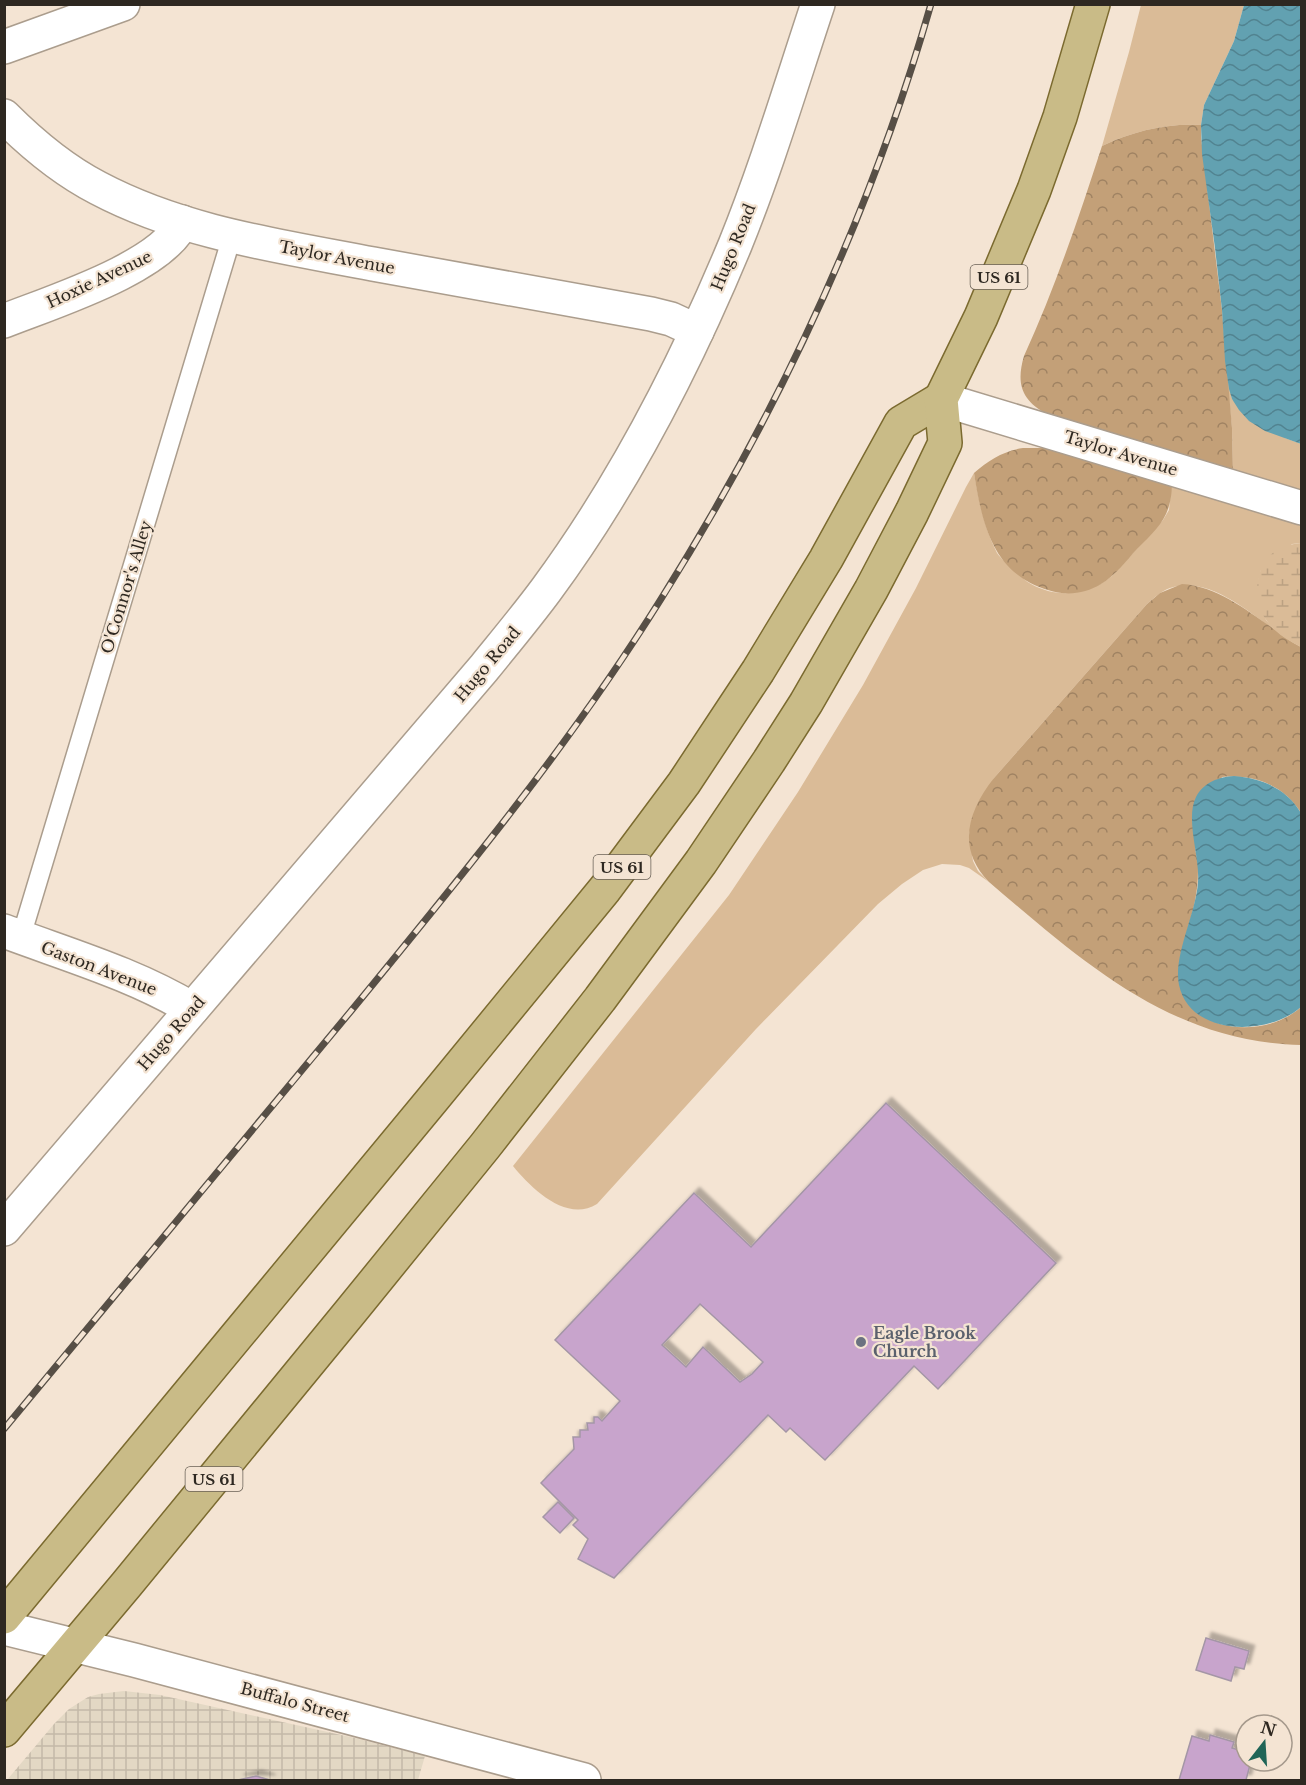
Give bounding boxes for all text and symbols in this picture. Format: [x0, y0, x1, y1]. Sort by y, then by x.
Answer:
street label: Hugo Road [706, 200, 760, 294]
street label: Taylor Avenue [277, 236, 397, 278]
street label: Hoxie Avenue [43, 246, 155, 312]
road number: US 61 [970, 265, 1028, 289]
street label: Taylor Avenue [1062, 426, 1180, 480]
street label: O'Connor's Alley [96, 517, 156, 656]
street label: Hugo Road [450, 622, 524, 706]
road number: US 61 [594, 855, 650, 879]
street label: Gaston Avenue [38, 937, 160, 999]
street label: Hugo Road [133, 991, 209, 1074]
place label: Eagle Brook Church [873, 1323, 976, 1361]
marker: Eagle Brook Church [854, 1335, 868, 1349]
road number: US 61 [186, 1467, 242, 1491]
street label: Buffalo Street [238, 1678, 352, 1726]
north arrow [1234, 1713, 1294, 1773]
text: N [1258, 1717, 1279, 1740]

